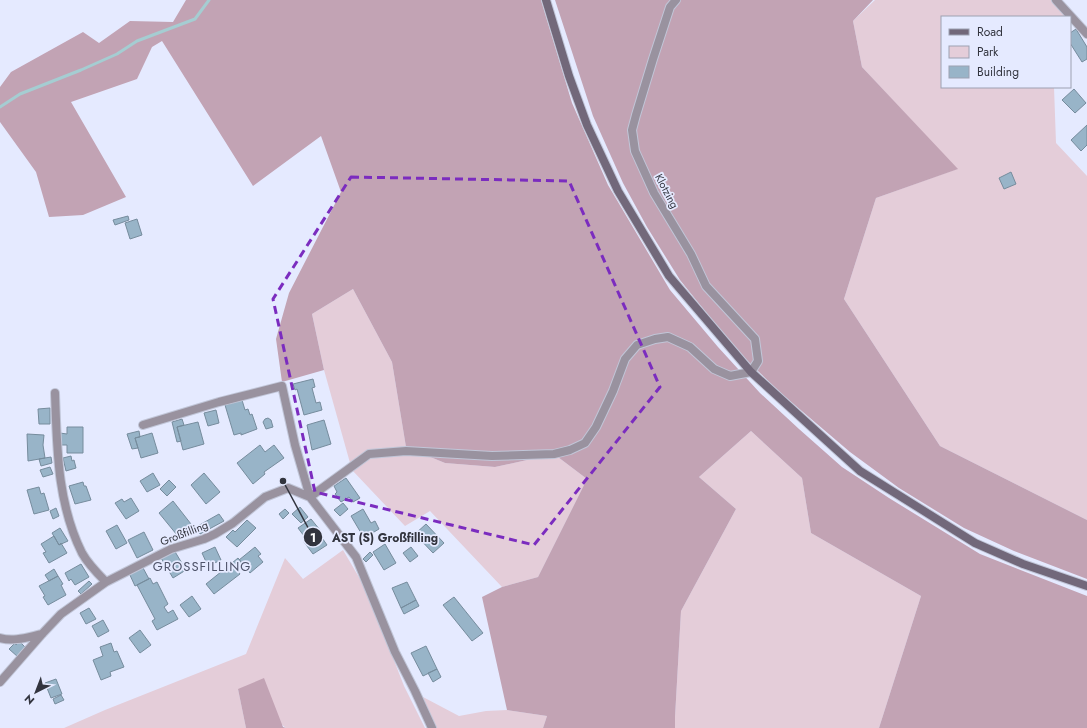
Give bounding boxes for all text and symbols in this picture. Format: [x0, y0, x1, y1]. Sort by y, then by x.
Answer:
legend [941, 16, 1071, 88]
text: Road [977, 23, 1003, 41]
text: Park [977, 43, 999, 61]
text: Building [977, 63, 1019, 81]
street label: Klotzing [651, 171, 683, 211]
street label: Großfilling [158, 517, 210, 549]
callout: AST (S) Großfilling [303, 525, 446, 549]
text: 1 [310, 529, 316, 547]
text: AST (S) Großfilling [331, 529, 438, 547]
district label: GROSSFILLING [153, 557, 251, 576]
north arrow [16, 672, 56, 712]
text: N [21, 691, 38, 708]

